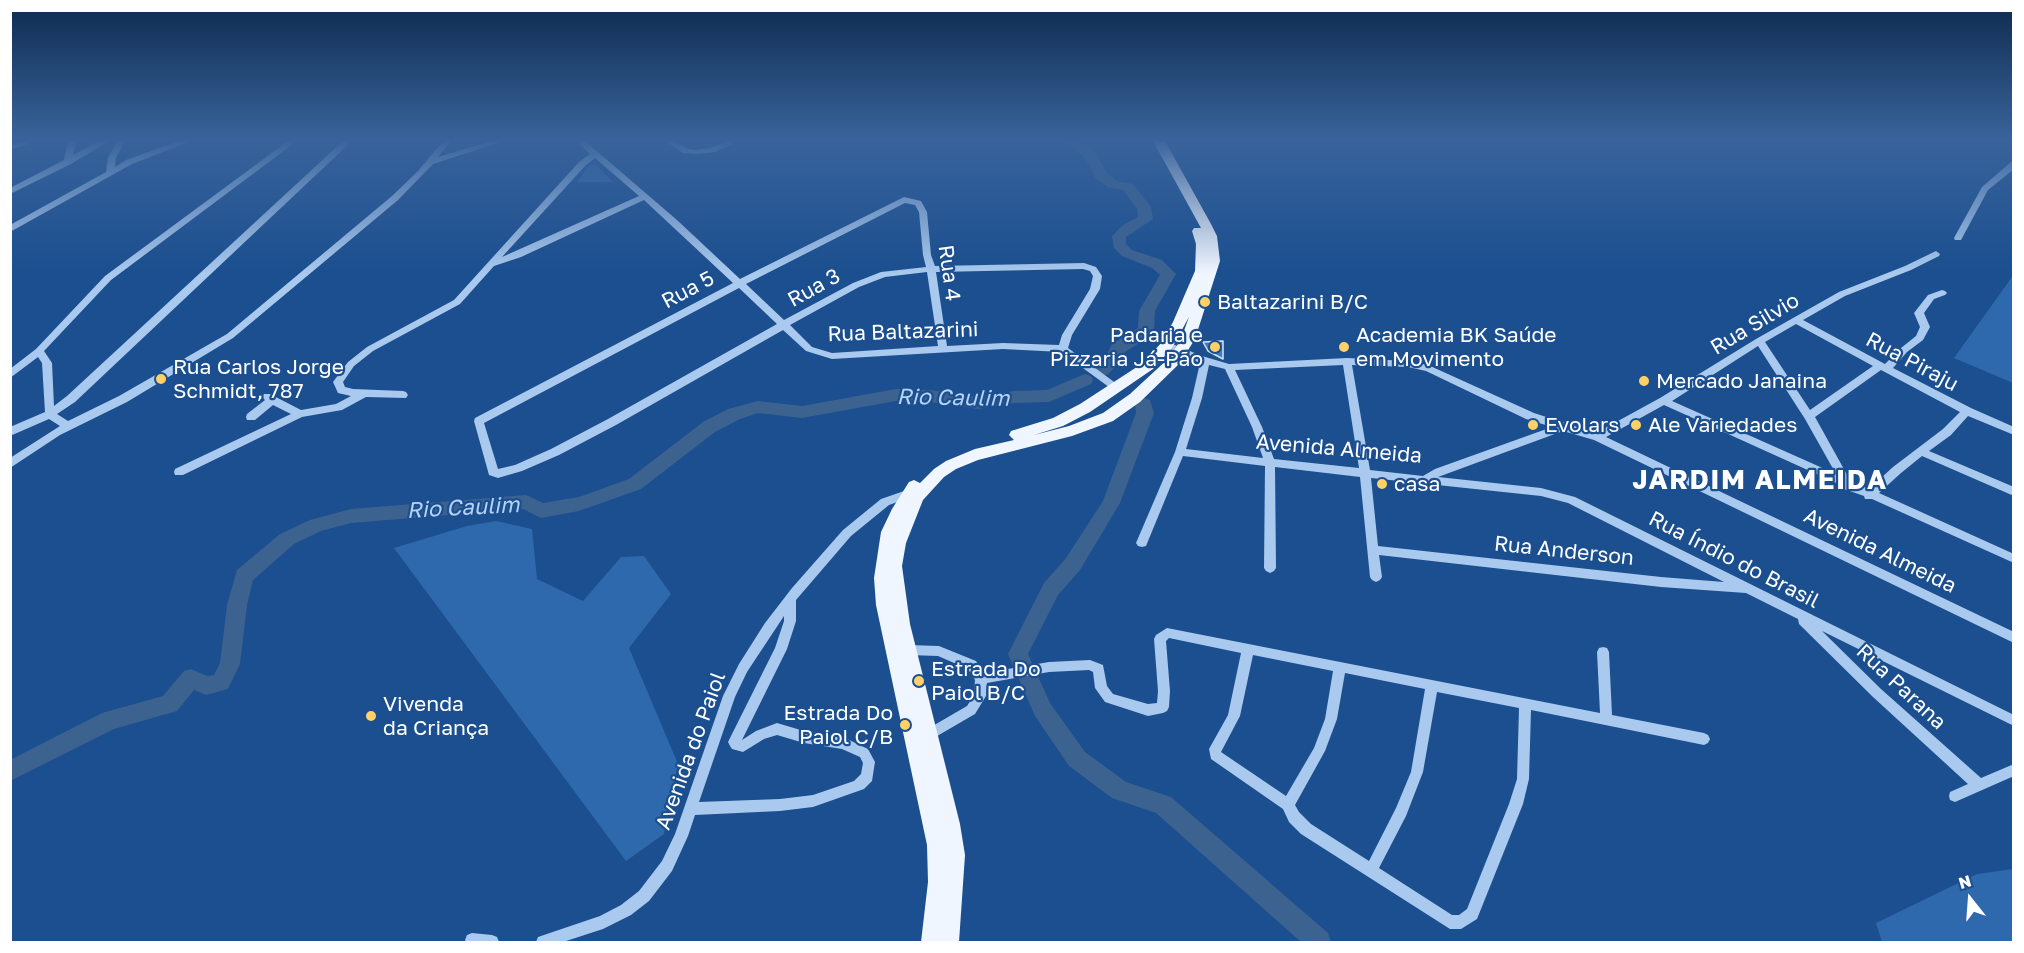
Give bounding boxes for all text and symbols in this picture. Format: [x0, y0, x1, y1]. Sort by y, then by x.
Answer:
street label: Rua 4 [933, 243, 965, 303]
street label: Rua 3 [783, 263, 845, 313]
street label: Rua 5 [657, 266, 719, 314]
street label: Rua Silvio [1706, 288, 1804, 360]
place label: Baltazarini B/C [1217, 289, 1368, 315]
marker: Baltazarini B/C [1198, 295, 1212, 309]
street label: Rua Baltazarini [827, 317, 979, 347]
place label: Padaria e Pizzaria Já-Pão [1050, 322, 1203, 372]
place label: Academia BK Saúde em Movimento [1356, 322, 1557, 372]
street label: Rua Piraju [1861, 327, 1963, 397]
marker: Padaria e Pizzaria Já-Pão [1208, 340, 1222, 354]
marker: Academia BK Saúde em Movimento [1337, 340, 1351, 354]
place label: Rua Carlos Jorge Schmidt, 787 [173, 354, 344, 404]
place label: Mercado Janaina [1656, 368, 1827, 394]
marker: Rua Carlos Jorge Schmidt, 787 [154, 372, 168, 386]
marker: Mercado Janaina [1637, 374, 1651, 388]
water label: Rio Caulim [896, 384, 1010, 412]
place label: Evolars [1545, 412, 1619, 438]
place label: Ale Variedades [1648, 412, 1797, 438]
marker: Evolars [1526, 418, 1540, 432]
marker: Ale Variedades [1629, 418, 1643, 432]
street label: Avenida Almeida [1255, 429, 1423, 469]
district label: JARDIM ALMEIDA [1632, 464, 1888, 496]
place label: casa [1394, 471, 1440, 497]
marker: casa [1375, 477, 1389, 491]
water label: Rio Caulim [406, 492, 520, 524]
street label: Avenida Almeida [1800, 503, 1960, 599]
street label: Rua Índio do Brasil [1645, 506, 1823, 614]
street label: Rua Anderson [1493, 531, 1635, 571]
street label: Rua Parana [1851, 639, 1951, 735]
place label: Estrada Do Paiol B/C [931, 656, 1041, 706]
street label: Avenida do Paiol [651, 669, 731, 833]
marker: Estrada Do Paiol B/C [912, 674, 926, 688]
place label: Vivenda da Criança [383, 691, 489, 741]
place label: Estrada Do Paiol C/B [783, 700, 893, 750]
marker: Vivenda da Criança [364, 709, 378, 723]
marker: Estrada Do Paiol C/B [898, 718, 912, 732]
north arrow [1940, 869, 2000, 929]
text: N [1956, 870, 1973, 893]

